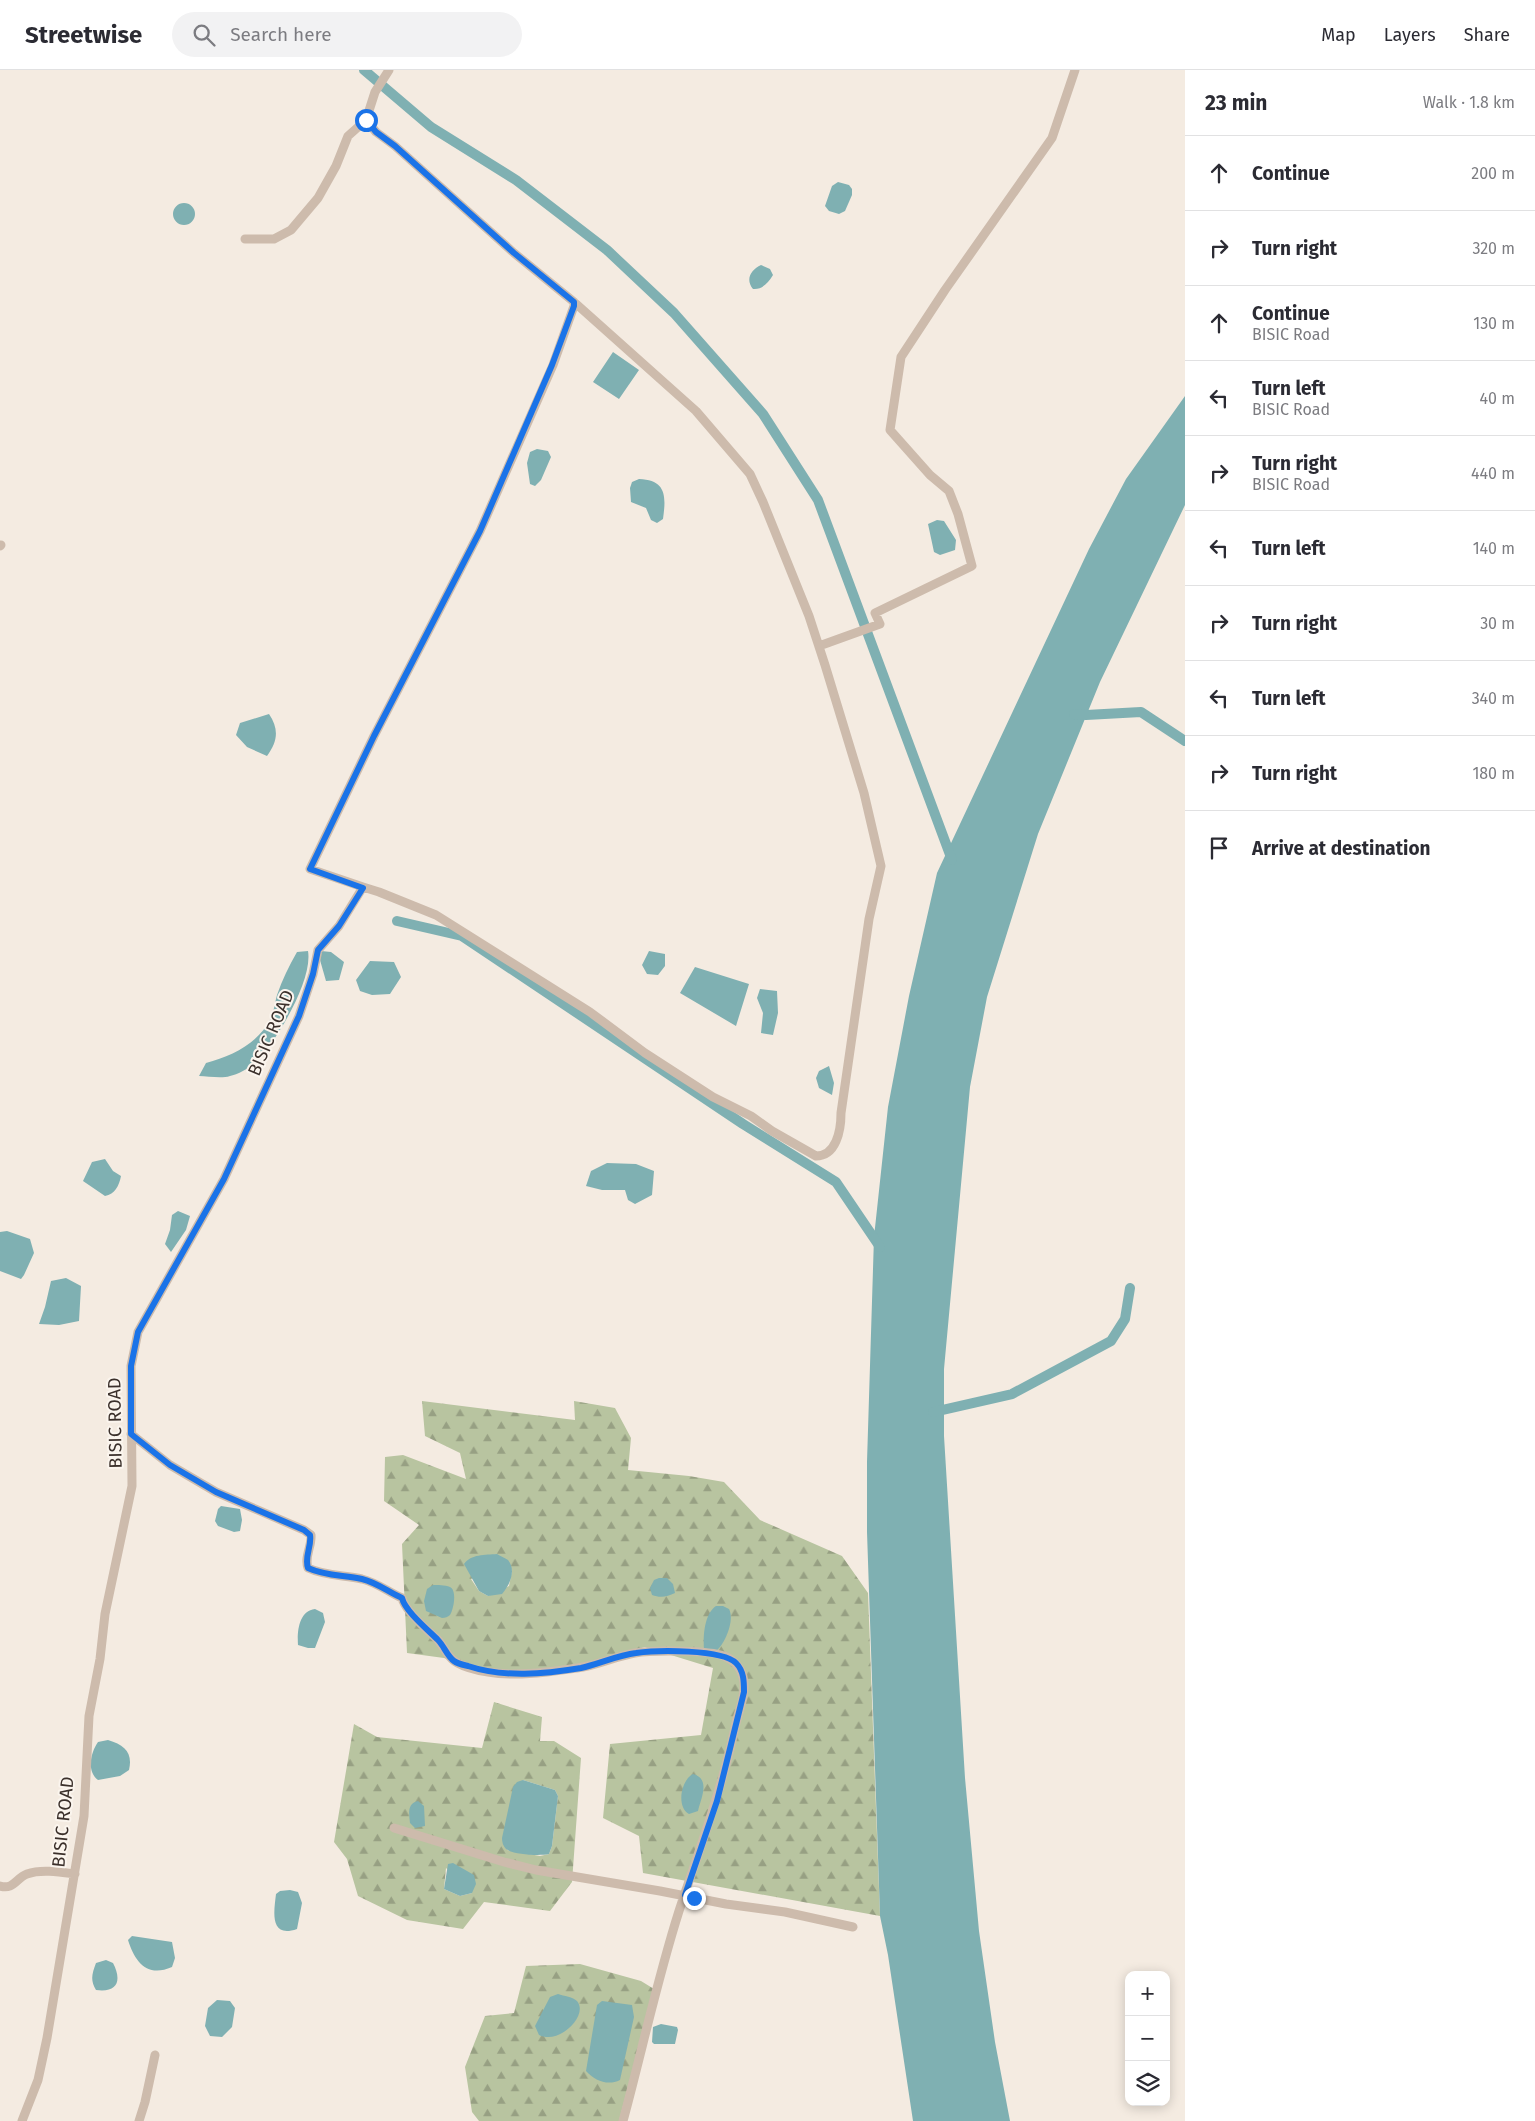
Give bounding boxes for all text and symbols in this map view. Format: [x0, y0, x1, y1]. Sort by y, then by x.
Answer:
search box [172, 12, 522, 57]
text: Streetwise [25, 21, 142, 49]
icon: search [190, 21, 218, 49]
text: Search here [230, 23, 332, 46]
text: Map [1321, 24, 1356, 46]
text: Layers [1384, 24, 1436, 46]
text: Share [1464, 24, 1510, 46]
text: 23 min [1205, 90, 1267, 116]
text: Walk · 1.8 km [1423, 93, 1515, 112]
route start [355, 109, 378, 132]
icon: ahead [1205, 159, 1233, 187]
text: Continue [1252, 162, 1330, 185]
text: 200 m [1471, 164, 1515, 183]
icon: right [1205, 234, 1233, 262]
text: Turn right [1252, 237, 1337, 260]
text: 320 m [1472, 239, 1515, 258]
text: Continue [1252, 302, 1330, 325]
icon: ahead [1205, 309, 1233, 337]
text: 130 m [1473, 314, 1515, 333]
text: BISIC Road [1252, 325, 1330, 344]
text: Turn left [1252, 377, 1326, 400]
icon: left [1205, 384, 1233, 412]
text: 40 m [1480, 389, 1515, 408]
text: BISIC Road [1252, 400, 1330, 419]
text: Turn right [1252, 452, 1337, 475]
icon: right [1205, 459, 1233, 487]
text: 440 m [1471, 464, 1515, 483]
text: BISIC Road [1252, 475, 1330, 494]
icon: left [1205, 534, 1233, 562]
text: Turn left [1252, 537, 1326, 560]
text: 140 m [1473, 539, 1515, 558]
icon: right [1205, 609, 1233, 637]
text: Turn right [1252, 612, 1337, 635]
text: 30 m [1480, 614, 1515, 633]
icon: left [1205, 684, 1233, 712]
text: Turn left [1252, 687, 1326, 710]
text: 340 m [1472, 689, 1515, 708]
icon: right [1205, 759, 1233, 787]
text: Turn right [1252, 762, 1337, 785]
text: 180 m [1472, 764, 1515, 783]
icon: arrive [1205, 834, 1233, 862]
text: Arrive at destination [1252, 837, 1431, 860]
street label: BISIC ROAD [243, 987, 299, 1079]
street label: BISIC ROAD [103, 1377, 127, 1469]
street label: BISIC ROAD [47, 1776, 79, 1868]
route end [683, 1887, 706, 1910]
map controls [1125, 1971, 1170, 2106]
button: + [1125, 1971, 1170, 2016]
button: − [1125, 2016, 1170, 2061]
button: layers [1125, 2061, 1170, 2106]

